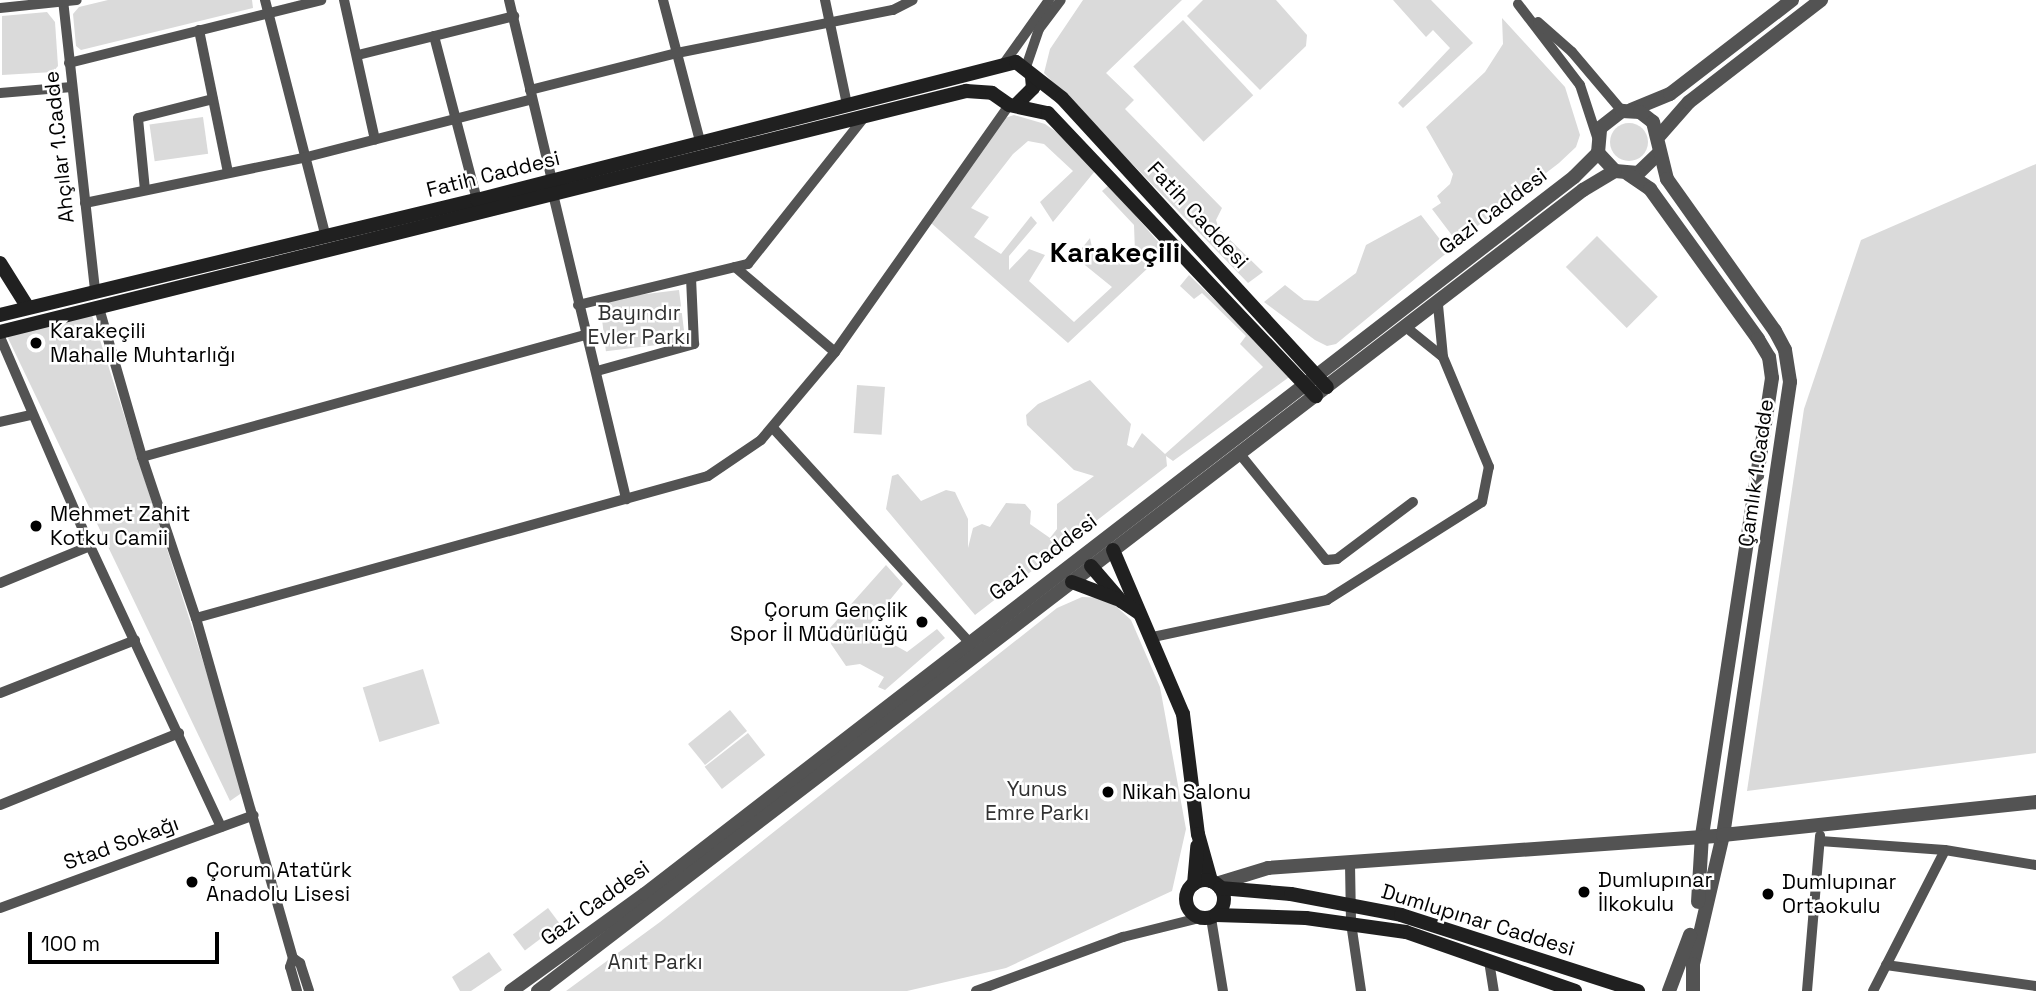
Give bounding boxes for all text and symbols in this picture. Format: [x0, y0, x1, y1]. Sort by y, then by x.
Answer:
street label: Ahçılar 1.Cadde [38, 70, 80, 224]
street label: Fatih Caddesi [424, 145, 562, 203]
street label: Fatih Caddesi [1142, 156, 1254, 274]
street label: Gazi Caddesi [1434, 162, 1552, 260]
district label: Karakeçili [1050, 235, 1180, 269]
park label: Bayındır Evler Parkı [588, 300, 690, 350]
place label: Karakeçili Mahalle Muhtarlığı [50, 318, 235, 368]
marker: Karakeçili Mahalle Muhtarlığı [28, 335, 44, 351]
street label: Çamlık 1.Cadde [1733, 397, 1779, 549]
place label: Mehmet Zahit Kotku Camii [50, 501, 190, 551]
street label: Gazi Caddesi [984, 508, 1102, 606]
marker: Mehmet Zahit Kotku Camii [28, 518, 44, 534]
place label: Çorum Gençlik Spor İl Müdürlüğü [730, 597, 908, 647]
marker: Çorum Gençlik Spor İl Müdürlüğü [914, 614, 930, 630]
park label: Yunus Emre Parkı [985, 776, 1089, 826]
place label: Nikah Salonu [1122, 779, 1251, 805]
marker: Nikah Salonu [1100, 784, 1116, 800]
street label: Stad Sokağı [60, 811, 182, 875]
street label: Gazi Caddesi [536, 855, 654, 951]
place label: Çorum Atatürk Anadolu Lisesi [206, 857, 352, 907]
place label: Dumlupınar İlkokulu [1598, 867, 1712, 917]
place label: Dumlupınar Ortaokulu [1782, 869, 1896, 919]
marker: Çorum Atatürk Anadolu Lisesi [184, 874, 200, 890]
street label: Dumlupınar Caddesi [1378, 879, 1578, 961]
marker: Dumlupınar İlkokulu [1576, 884, 1592, 900]
marker: Dumlupınar Ortaokulu [1760, 886, 1776, 902]
scale bar [32, 918, 222, 962]
text: 100 m [41, 930, 100, 957]
park label: Anıt Parkı [607, 949, 703, 975]

